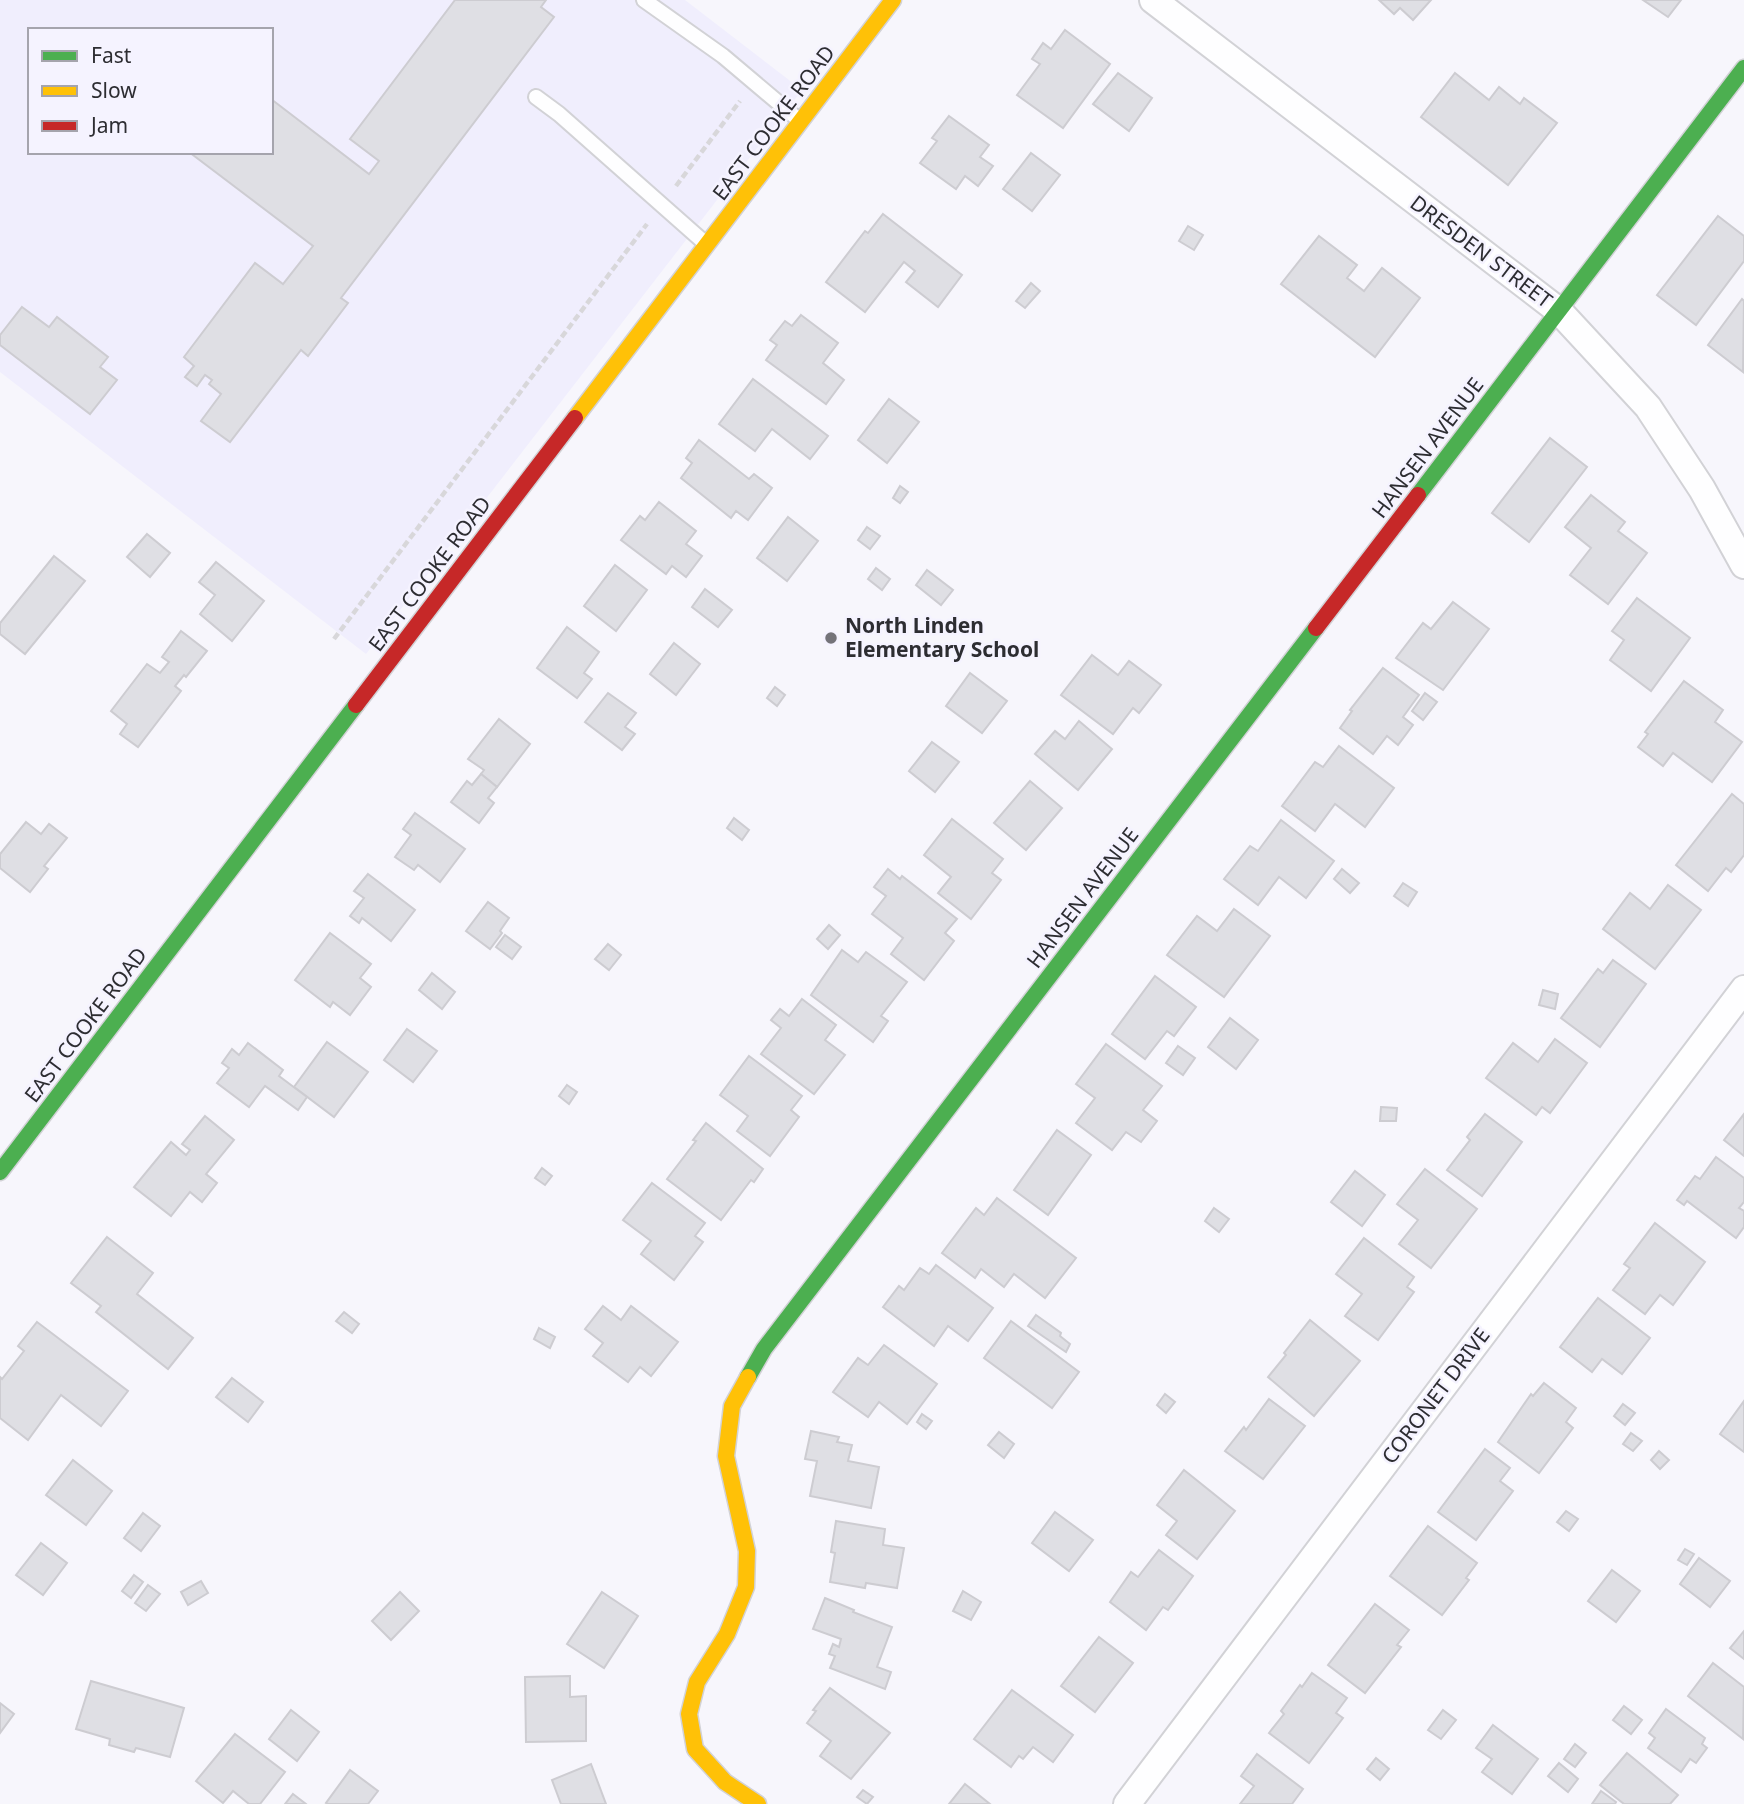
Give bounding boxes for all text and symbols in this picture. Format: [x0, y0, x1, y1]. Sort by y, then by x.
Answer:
legend [28, 28, 273, 154]
street label: EAST COOKE ROAD [706, 39, 841, 206]
text: Fast [91, 41, 132, 69]
text: Slow [91, 76, 137, 104]
text: Jam [89, 111, 128, 139]
street label: DRESDEN STREET [1405, 188, 1559, 314]
street label: HANSEN AVENUE [1365, 371, 1489, 523]
street label: EAST COOKE ROAD [362, 490, 497, 657]
place label: North Linden Elementary School [845, 611, 1039, 663]
marker: North Linden Elementary School [823, 630, 839, 646]
street label: HANSEN AVENUE [1020, 821, 1144, 973]
street label: EAST COOKE ROAD [18, 941, 153, 1108]
street label: CORONET DRIVE [1375, 1322, 1496, 1469]

